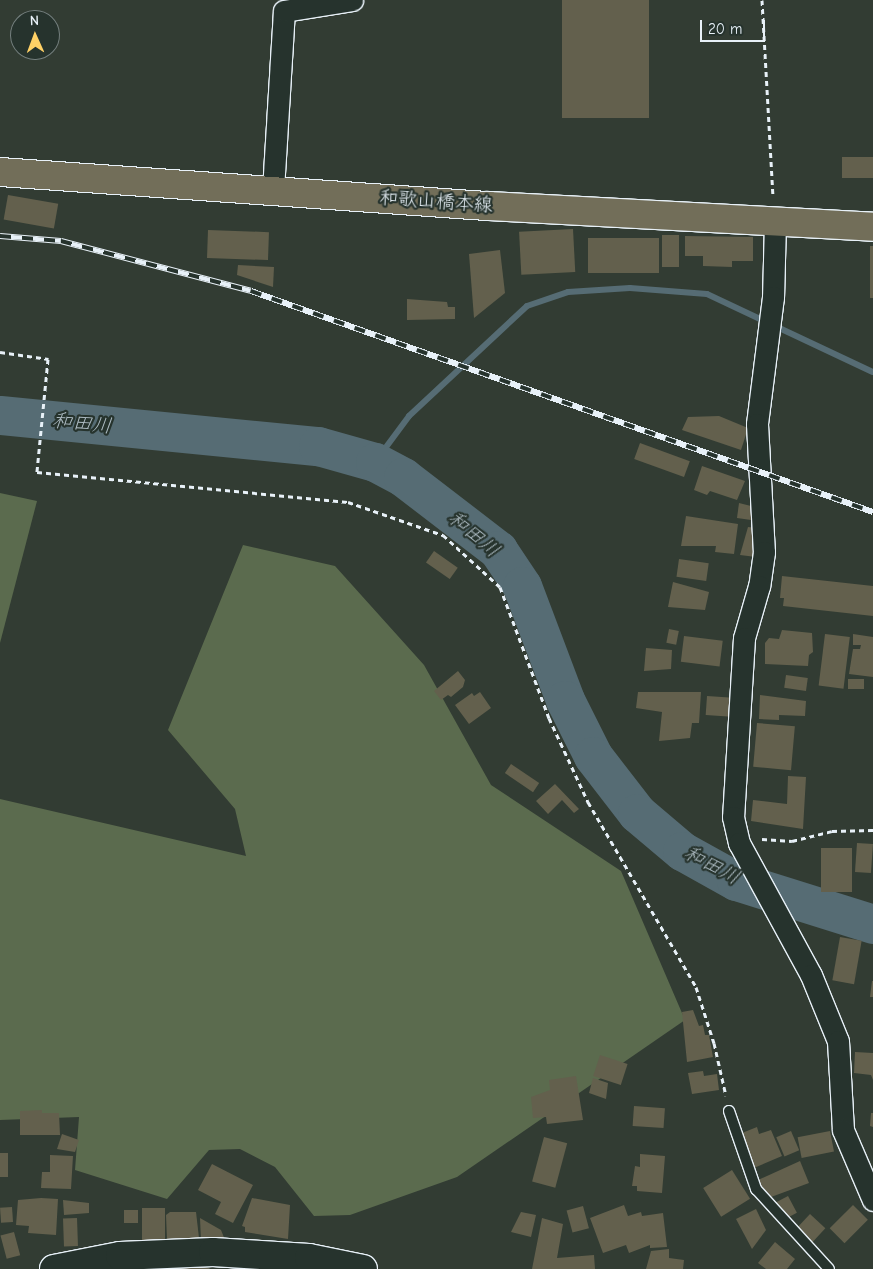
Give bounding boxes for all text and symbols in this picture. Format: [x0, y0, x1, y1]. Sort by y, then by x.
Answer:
north arrow [10, 10, 60, 60]
scale bar [703, 10, 768, 42]
text: N [30, 12, 39, 29]
text: 20 m [708, 20, 742, 38]
street label: 和歌山橋本線 [378, 187, 494, 217]
water label: 和田川 [51, 408, 113, 438]
water label: 和田川 [443, 506, 505, 562]
water label: 和田川 [680, 840, 744, 890]

